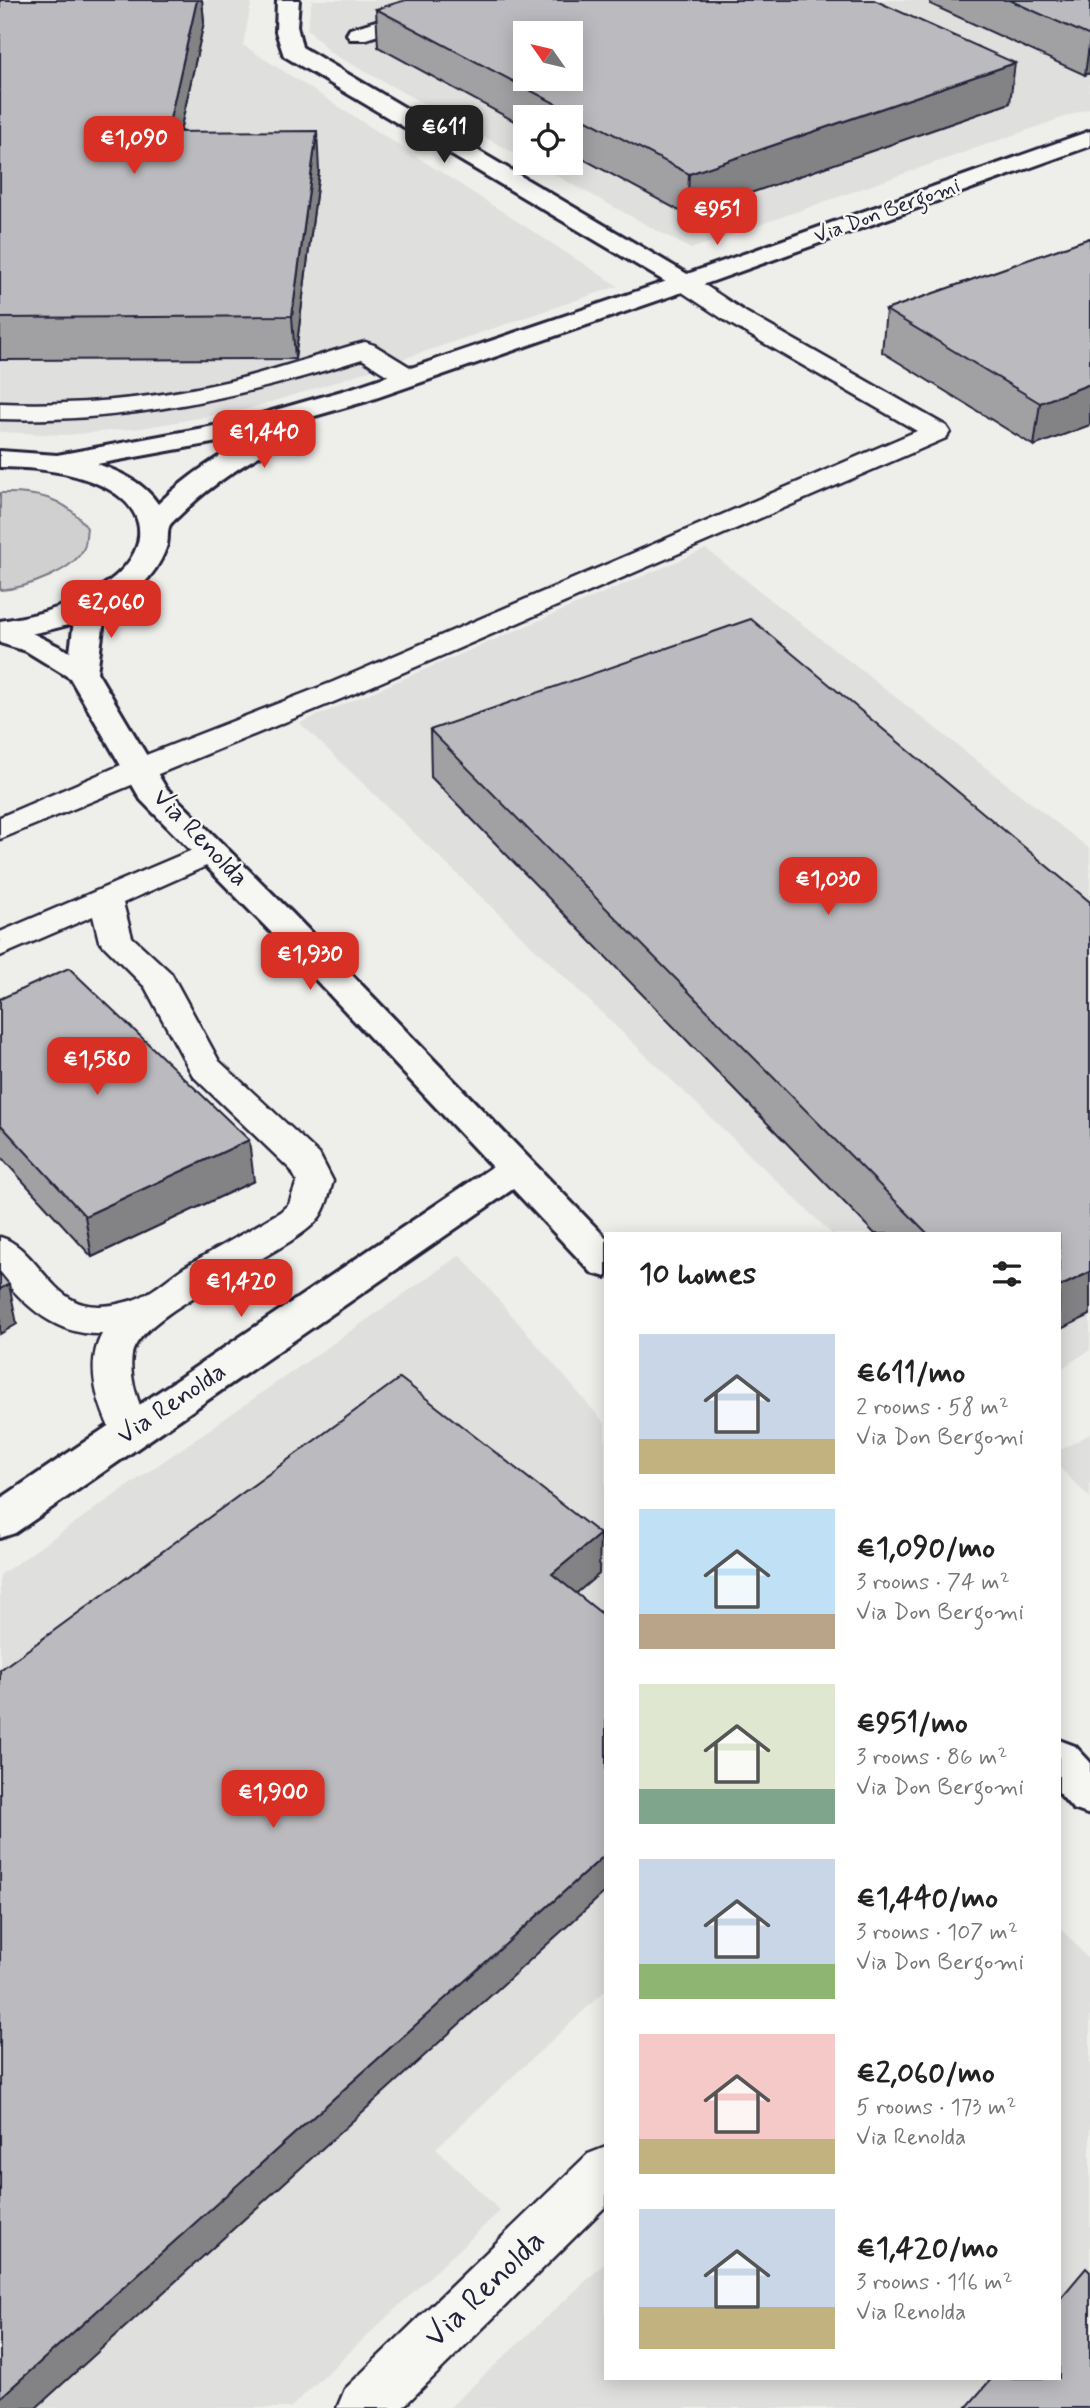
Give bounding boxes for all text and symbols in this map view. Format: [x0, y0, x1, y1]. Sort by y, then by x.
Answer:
north arrow [513, 21, 583, 91]
map controls [513, 21, 583, 175]
button: locate [513, 105, 583, 175]
pin: €611 [403, 106, 485, 165]
text: €611 [421, 113, 467, 143]
pin: €1,090 [77, 116, 191, 176]
text: €1,090 [100, 124, 168, 154]
street label: Via Don Bergomi [810, 172, 965, 252]
pin: €951 [676, 188, 758, 247]
text: €951 [693, 195, 741, 225]
pin: €1,440 [207, 410, 321, 470]
text: €1,440 [229, 418, 299, 448]
pin: €2,060 [54, 580, 168, 640]
text: €2,060 [77, 588, 145, 618]
street label: Via Renolda [144, 781, 256, 895]
pin: €1,030 [771, 858, 885, 917]
text: €1,030 [795, 865, 861, 895]
pin: €1,930 [253, 932, 367, 992]
text: €1,930 [277, 940, 343, 970]
pin: €1,580 [40, 1038, 154, 1097]
text: €1,580 [63, 1045, 131, 1075]
text: 10 homes [639, 1255, 756, 1294]
icon: filters [988, 1255, 1026, 1293]
pin: €1,420 [184, 1260, 298, 1319]
text: €1,420 [206, 1267, 276, 1297]
text: €611/mo [856, 1354, 965, 1393]
street label: Via Renolda [111, 1355, 233, 1453]
icon: home [695, 1362, 779, 1446]
text: 2 rooms · 58 m² [856, 1393, 1009, 1423]
text: Via Don Bergomi [856, 1423, 1024, 1453]
text: €1,090/mo [856, 1529, 995, 1568]
icon: home [695, 1537, 779, 1621]
text: 3 rooms · 74 m² [856, 1568, 1010, 1598]
text: Via Don Bergomi [856, 1598, 1024, 1628]
text: €951/mo [856, 1704, 968, 1743]
icon: home [695, 1712, 779, 1796]
text: 3 rooms · 86 m² [856, 1743, 1007, 1773]
pin: €1,900 [216, 1770, 330, 1830]
text: Via Don Bergomi [856, 1773, 1024, 1803]
text: €1,900 [238, 1778, 308, 1808]
text: €1,440/mo [856, 1879, 998, 1918]
icon: home [695, 1887, 779, 1971]
text: 3 rooms · 107 m² [856, 1918, 1018, 1948]
text: Via Don Bergomi [856, 1948, 1024, 1978]
text: €2,060/mo [856, 2054, 995, 2093]
icon: home [695, 2062, 779, 2146]
text: 5 rooms · 173 m² [856, 2093, 1016, 2123]
text: Via Renolda [856, 2123, 966, 2153]
street label: Via Renolda [415, 2221, 555, 2357]
text: €1,420/mo [856, 2229, 998, 2268]
icon: home [695, 2237, 779, 2321]
text: 3 rooms · 116 m² [856, 2268, 1013, 2298]
text: Via Renolda [856, 2298, 966, 2328]

